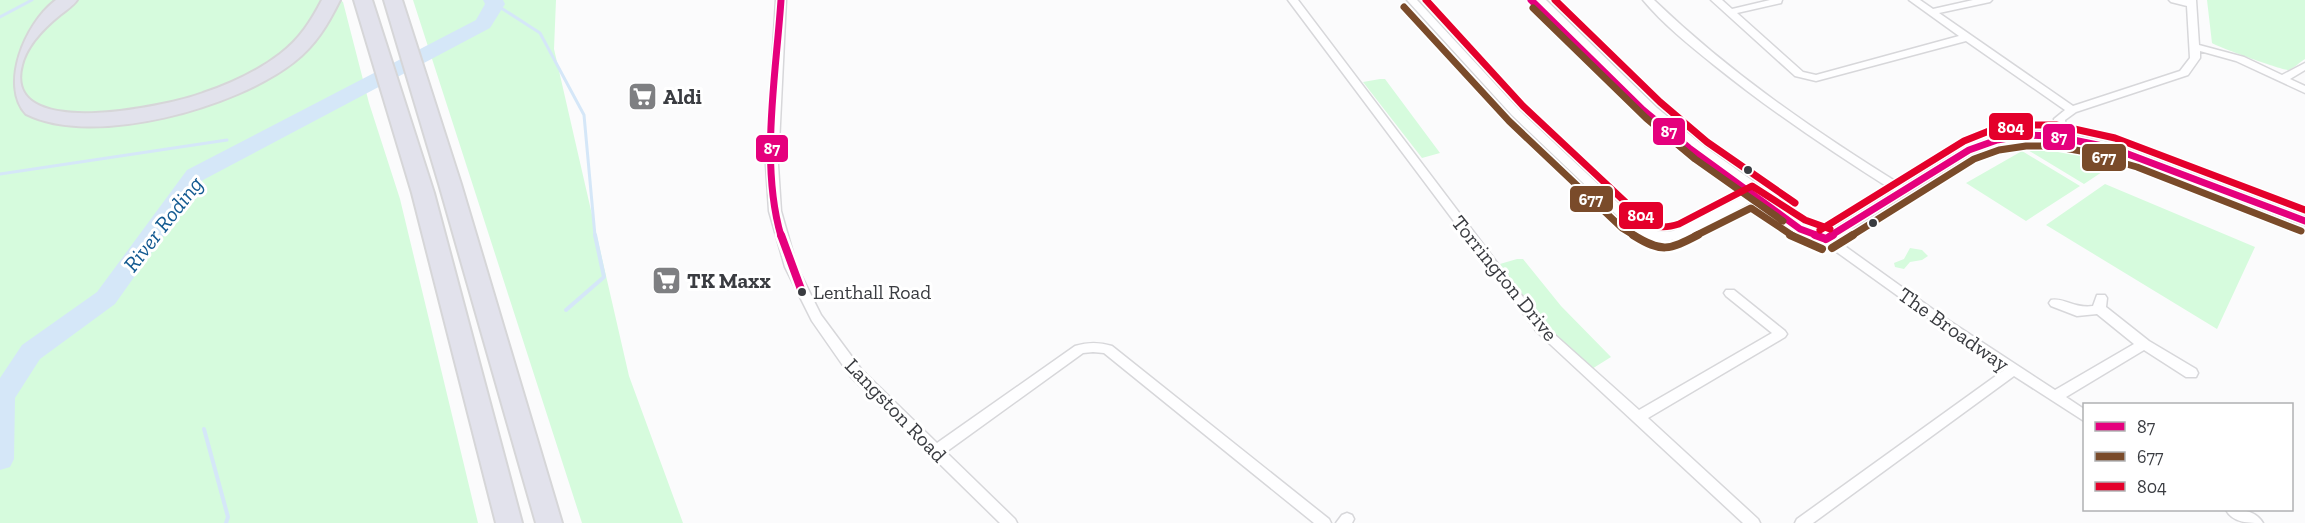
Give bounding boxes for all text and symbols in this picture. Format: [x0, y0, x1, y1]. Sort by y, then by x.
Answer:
supermarket icon: Aldi [626, 80, 658, 112]
place label: Aldi [663, 84, 702, 109]
line badge: 804 [1988, 112, 2034, 141]
line badge: 87 [1652, 117, 1686, 146]
text: 804 [1998, 118, 2024, 137]
text: 87 [1661, 122, 1677, 141]
line badge: 87 [2042, 123, 2076, 151]
text: 87 [2051, 128, 2067, 147]
line badge: 87 [755, 134, 789, 163]
text: 87 [764, 139, 780, 158]
line badge: 677 [2081, 143, 2127, 172]
text: 677 [2092, 148, 2116, 167]
unlabelled marker [1742, 164, 1754, 176]
water label: River Roding [117, 170, 209, 277]
line badge: 677 [1569, 185, 1614, 213]
text: 677 [1579, 190, 1603, 209]
line badge: 804 [1618, 201, 1664, 230]
text: 804 [1628, 206, 1654, 225]
street label: Torrington Drive [1447, 210, 1563, 346]
unlabelled marker [1867, 217, 1879, 229]
supermarket icon: TK Maxx [650, 264, 682, 296]
place label: TK Maxx [687, 268, 771, 293]
place label: Lenthall Road [813, 280, 931, 304]
street label: The Broadway [1894, 282, 2015, 377]
marker: Lenthall Road [796, 286, 808, 298]
street label: Langston Road [840, 353, 952, 468]
legend [2083, 403, 2293, 511]
text: 87 [2137, 416, 2156, 438]
text: 677 [2137, 446, 2164, 468]
text: 804 [2137, 476, 2167, 498]

